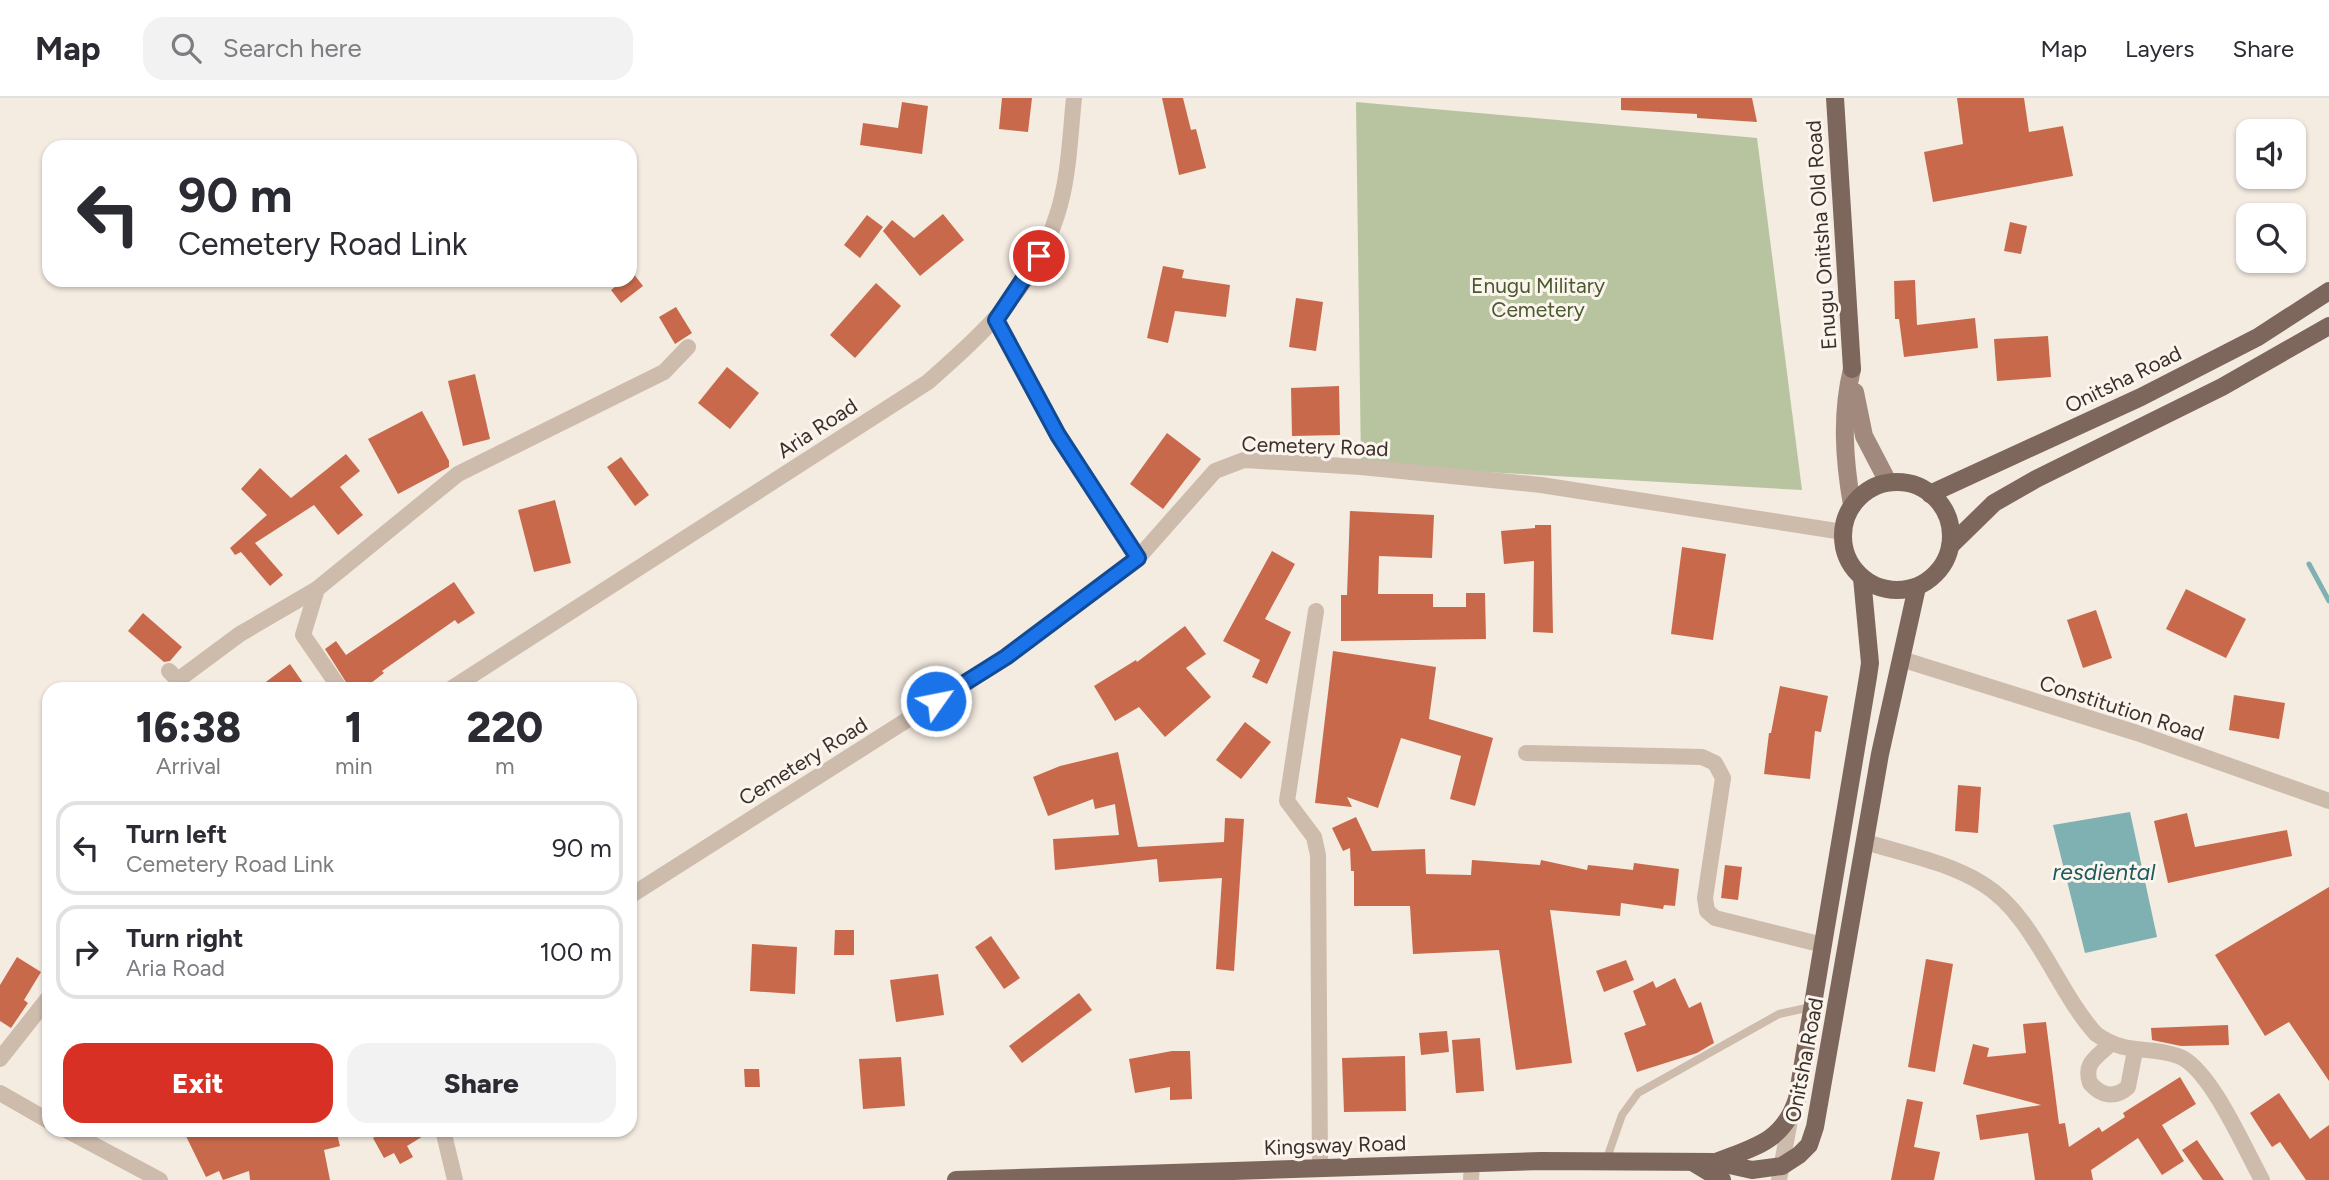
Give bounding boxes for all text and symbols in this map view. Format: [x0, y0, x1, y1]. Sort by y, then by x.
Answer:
search box [143, 17, 633, 80]
text: Map [35, 29, 101, 68]
icon: search [167, 29, 205, 67]
text: Search here [223, 32, 362, 64]
text: Map [2040, 34, 2087, 63]
text: Layers [2125, 34, 2194, 63]
text: Share [2232, 34, 2294, 63]
street label: Enugu Onitsha Old Road [1801, 119, 1841, 351]
map controls [2236, 119, 2306, 273]
button: sound [2236, 119, 2306, 189]
text: 90 m [178, 165, 293, 224]
icon: left [63, 168, 154, 259]
button: search [2236, 203, 2306, 273]
text: Cemetery Road Link [178, 225, 467, 263]
pin [1009, 226, 1069, 286]
icon: arrive [1020, 237, 1058, 275]
park label: Enugu Military Cemetery [1471, 273, 1605, 322]
street label: Onitsha Road [2061, 340, 2185, 418]
street label: Aria Road [772, 393, 862, 463]
street label: Cemetery Road [1241, 431, 1389, 461]
position arrow [899, 664, 973, 738]
street label: Constitution Road [2037, 670, 2207, 746]
text: 16:38 [136, 702, 241, 753]
text: 1 [345, 702, 363, 753]
text: 220 [466, 702, 543, 753]
street label: Cemetery Road [734, 711, 872, 811]
text: Arrival [156, 752, 221, 780]
text: min [335, 752, 373, 780]
text: m [495, 752, 515, 780]
text: Turn left [126, 818, 227, 850]
icon: left [67, 829, 105, 867]
text: 90 m [552, 832, 612, 864]
text: Cemetery Road Link [126, 850, 334, 878]
water label: resdiental [2053, 858, 2156, 886]
text: Turn right [126, 922, 243, 954]
icon: right [67, 933, 105, 971]
text: 100 m [539, 936, 612, 968]
text: Aria Road [126, 954, 225, 982]
street label: Onitsha Road [1780, 995, 1828, 1125]
button: Exit [63, 1043, 333, 1123]
button: Share [347, 1043, 616, 1123]
street label: Kingsway Road [1263, 1130, 1407, 1160]

